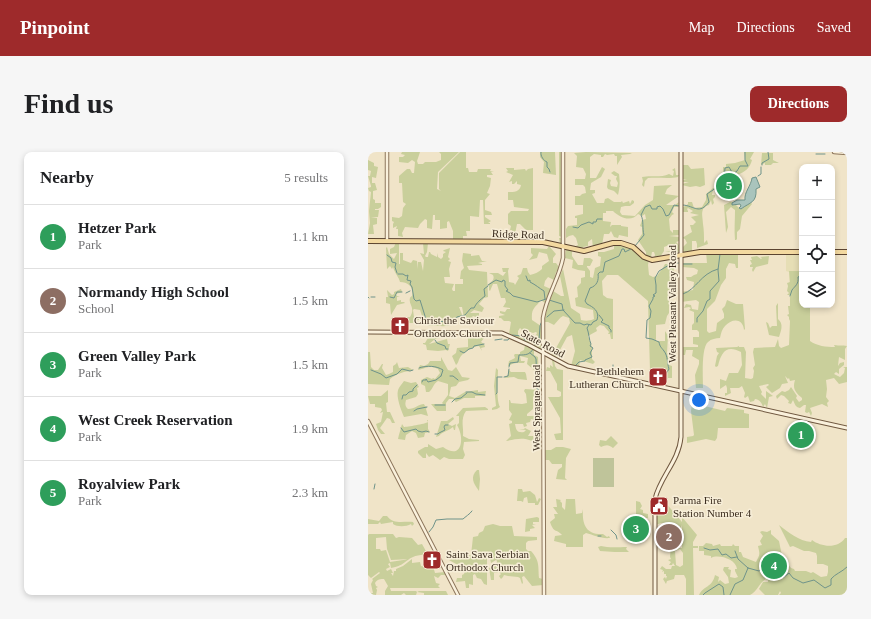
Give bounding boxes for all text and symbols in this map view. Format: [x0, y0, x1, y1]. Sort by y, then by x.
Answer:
text: Pinpoint [20, 17, 90, 38]
text: Map [689, 20, 714, 35]
text: Directions [736, 20, 795, 35]
text: Saved [817, 20, 851, 35]
button: Directions [750, 86, 847, 122]
text: Find us [24, 88, 114, 119]
map controls [799, 164, 835, 308]
button: + [799, 164, 835, 200]
text: Nearby [40, 168, 94, 187]
text: 5 results [284, 170, 328, 185]
pin: 5 [716, 171, 742, 201]
button: − [799, 200, 835, 236]
text: Hetzer Park [78, 220, 156, 236]
street label: Ridge Road [492, 227, 545, 241]
text: 1 [50, 229, 56, 244]
text: 1.1 km [292, 229, 328, 244]
button: locate [799, 236, 835, 272]
text: Park [78, 237, 102, 252]
street label: West Pleasant Valley Road [666, 245, 678, 363]
button: layers [799, 272, 835, 308]
text: Normandy High School [78, 284, 229, 300]
text: 2 [50, 293, 56, 308]
text: 1.5 km [292, 293, 328, 308]
text: School [78, 301, 114, 316]
place label: Christ the Saviour Orthodox Church [414, 314, 494, 339]
church icon: Christ the Saviour Orthodox Church [389, 315, 411, 337]
street label: State Road [519, 326, 567, 360]
text: Green Valley Park [78, 348, 196, 364]
text: 3 [50, 357, 56, 372]
text: 1.5 km [292, 357, 328, 372]
street label: West Sprague Road [530, 364, 542, 451]
text: Park [78, 365, 102, 380]
place label: Bethlehem Lutheran Church [569, 365, 644, 390]
church icon: Bethlehem Lutheran Church [647, 366, 669, 388]
your location [689, 390, 709, 410]
text: West Creek Reservation [78, 412, 233, 428]
pin: 1 [788, 420, 814, 450]
text: 4 [50, 421, 56, 436]
text: 1.9 km [292, 421, 328, 436]
text: Park [78, 429, 102, 444]
text: Royalview Park [78, 476, 180, 492]
text: 5 [50, 485, 56, 500]
text: 2.3 km [292, 485, 328, 500]
text: Park [78, 493, 102, 508]
place label: Parma Fire Station Number 4 [673, 494, 752, 519]
public building icon: Parma Fire Station Number 4 [648, 495, 670, 517]
pin: 3 [623, 514, 649, 544]
pin: 2 [656, 522, 682, 552]
place label: Saint Sava Serbian Orthodox Church [446, 548, 530, 573]
church icon: Saint Sava Serbian Orthodox Church [421, 549, 443, 571]
pin: 4 [761, 551, 787, 581]

